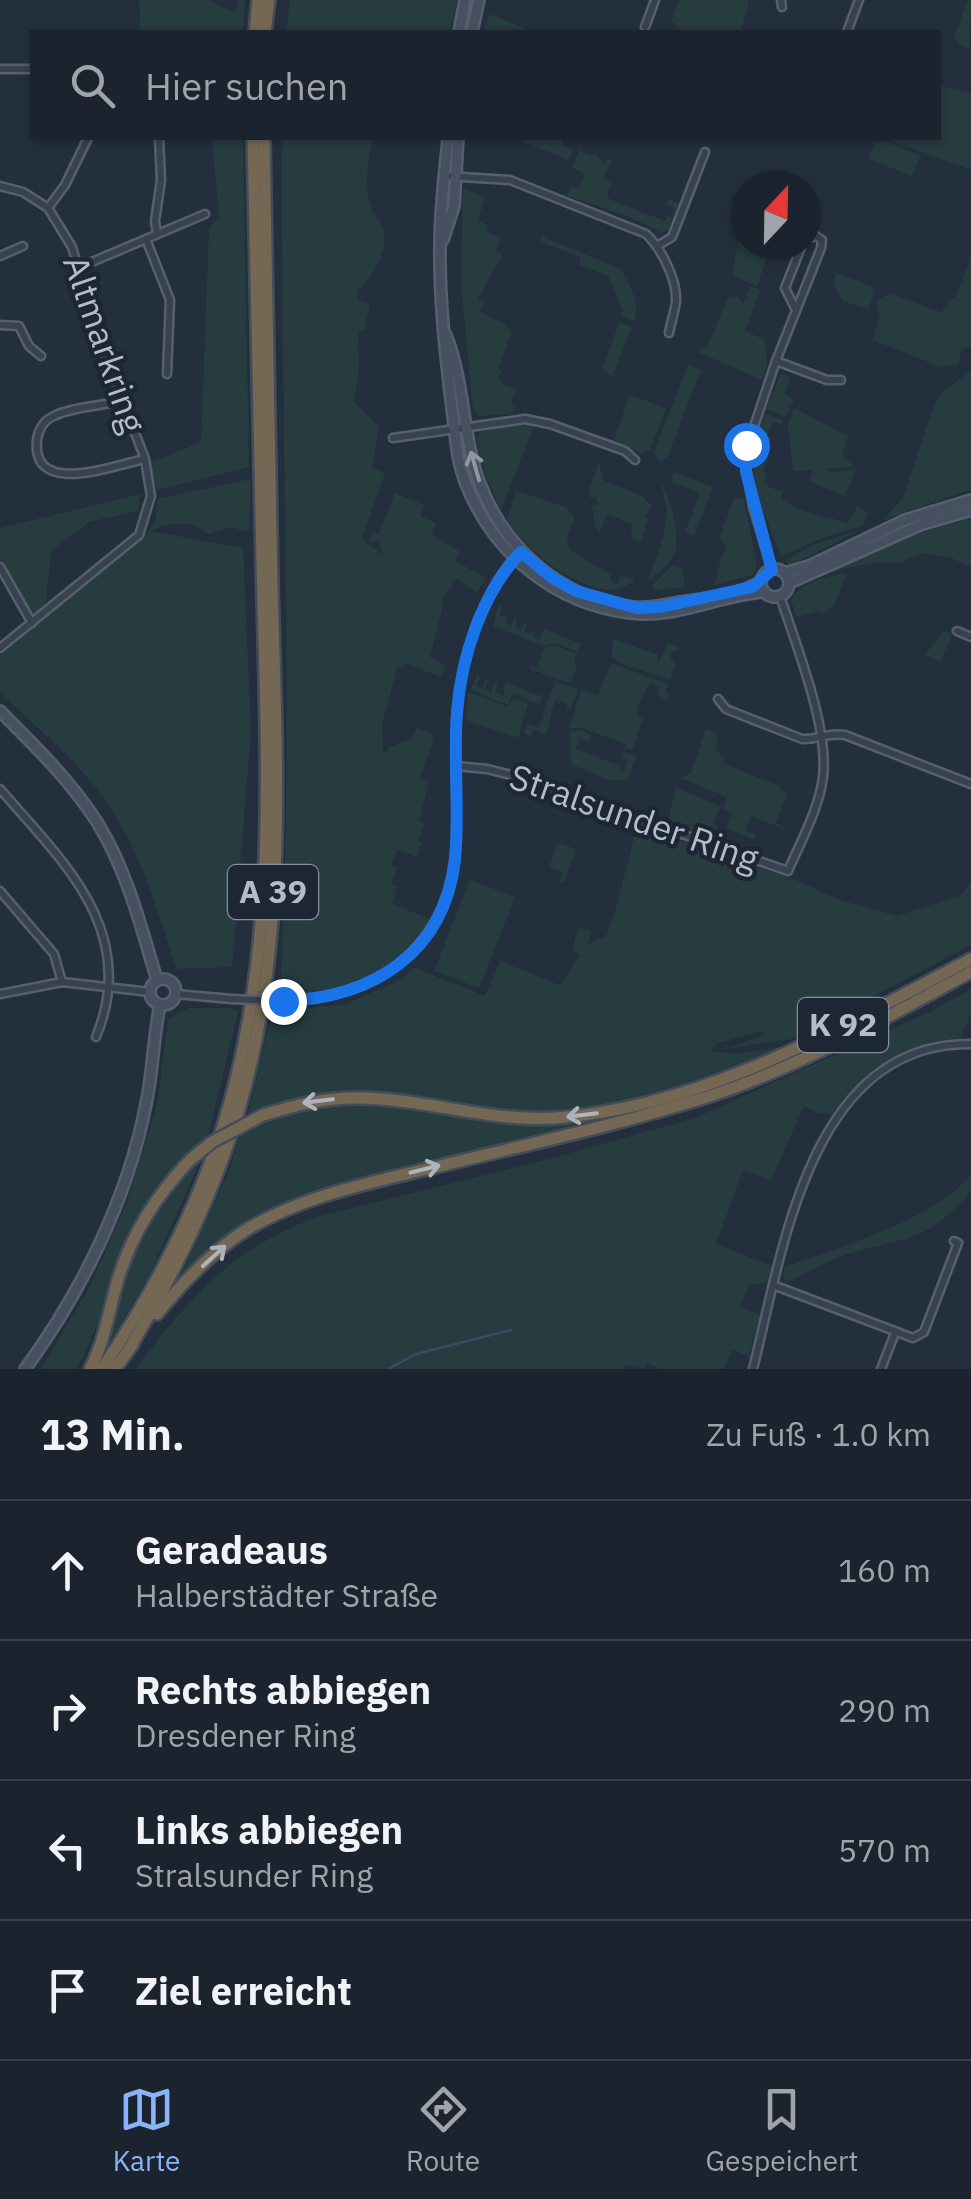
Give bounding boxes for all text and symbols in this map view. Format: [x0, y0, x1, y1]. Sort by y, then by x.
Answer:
search box [30, 30, 941, 140]
icon: search [65, 58, 120, 113]
text: Hier suchen [145, 61, 348, 110]
north arrow [731, 170, 821, 260]
street label: Altmarkring [53, 249, 157, 439]
route start [724, 423, 770, 469]
one-way arrow [465, 451, 483, 483]
street label: Stralsunder Ring [504, 753, 765, 881]
road number: A 39 [228, 865, 318, 919]
route end [261, 979, 307, 1025]
road number: K 92 [798, 998, 888, 1052]
one-way arrow [303, 1092, 335, 1111]
one-way arrow [567, 1106, 599, 1124]
one-way arrow [408, 1159, 440, 1177]
one-way arrow [201, 1244, 226, 1267]
text: 13 Min. [40, 1407, 185, 1462]
text: Zu Fuß · 1.0 km [706, 1413, 931, 1455]
text: Geradeaus [135, 1525, 328, 1574]
icon: ahead [40, 1543, 95, 1598]
text: 160 m [838, 1549, 931, 1591]
text: Halberstädter Straße [135, 1574, 438, 1616]
text: Rechts abbiegen [135, 1665, 431, 1714]
icon: right [40, 1683, 95, 1738]
text: 290 m [838, 1689, 931, 1731]
text: Dresdener Ring [135, 1714, 356, 1756]
text: Links abbiegen [135, 1805, 403, 1854]
icon: left [40, 1823, 95, 1878]
text: 570 m [838, 1829, 931, 1871]
text: Stralsunder Ring [135, 1854, 373, 1896]
icon: arrive [40, 1963, 95, 2018]
text: Ziel erreicht [135, 1966, 352, 2015]
tab: Karte [113, 2082, 180, 2179]
tab: Route [406, 2082, 480, 2179]
tab: Gespeichert [706, 2082, 858, 2179]

